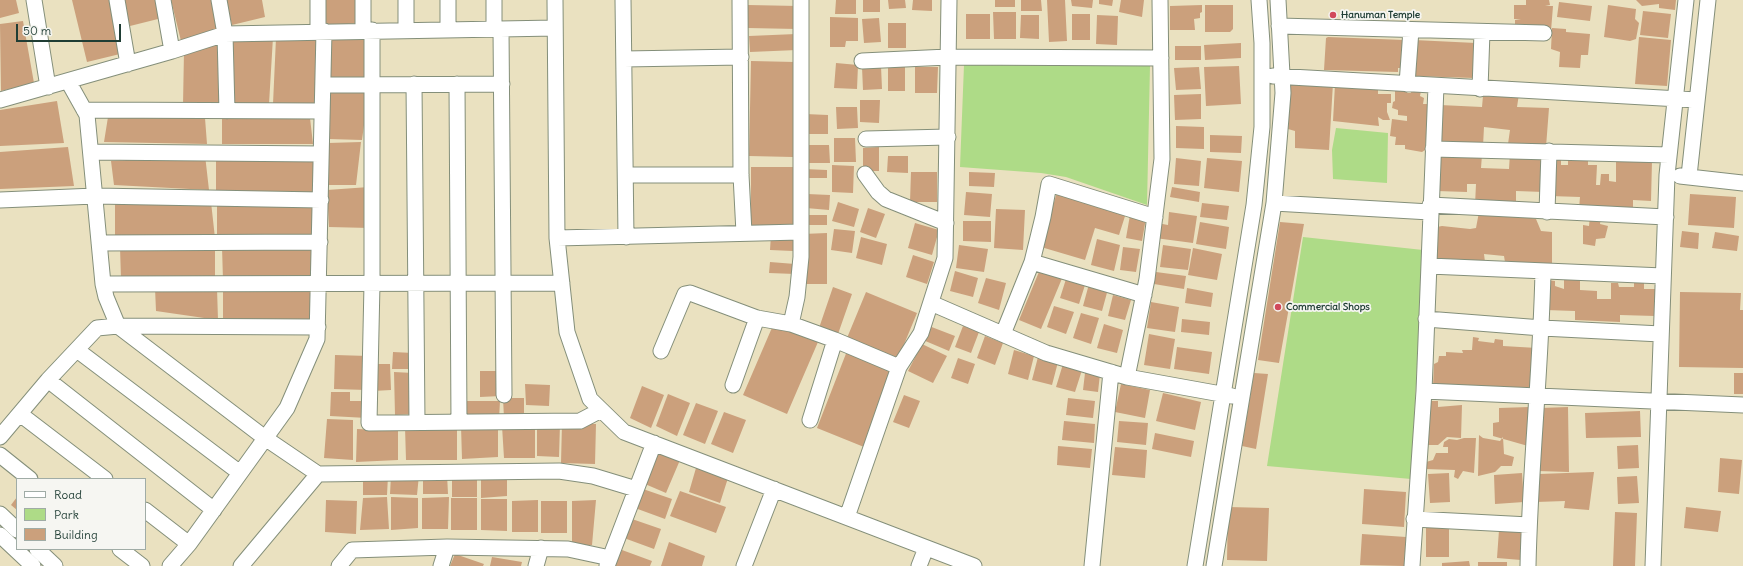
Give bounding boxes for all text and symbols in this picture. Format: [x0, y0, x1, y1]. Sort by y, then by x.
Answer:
place label: Hanuman Temple [1341, 9, 1420, 21]
marker: Hanuman Temple [1328, 10, 1338, 20]
scale bar [18, 16, 123, 42]
text: 50 m [23, 23, 51, 38]
place label: Commercial Shops [1286, 301, 1370, 313]
marker: Commercial Shops [1273, 302, 1283, 312]
legend [16, 478, 146, 550]
text: Road [54, 487, 82, 502]
text: Park [54, 507, 79, 522]
text: Building [54, 527, 98, 542]

